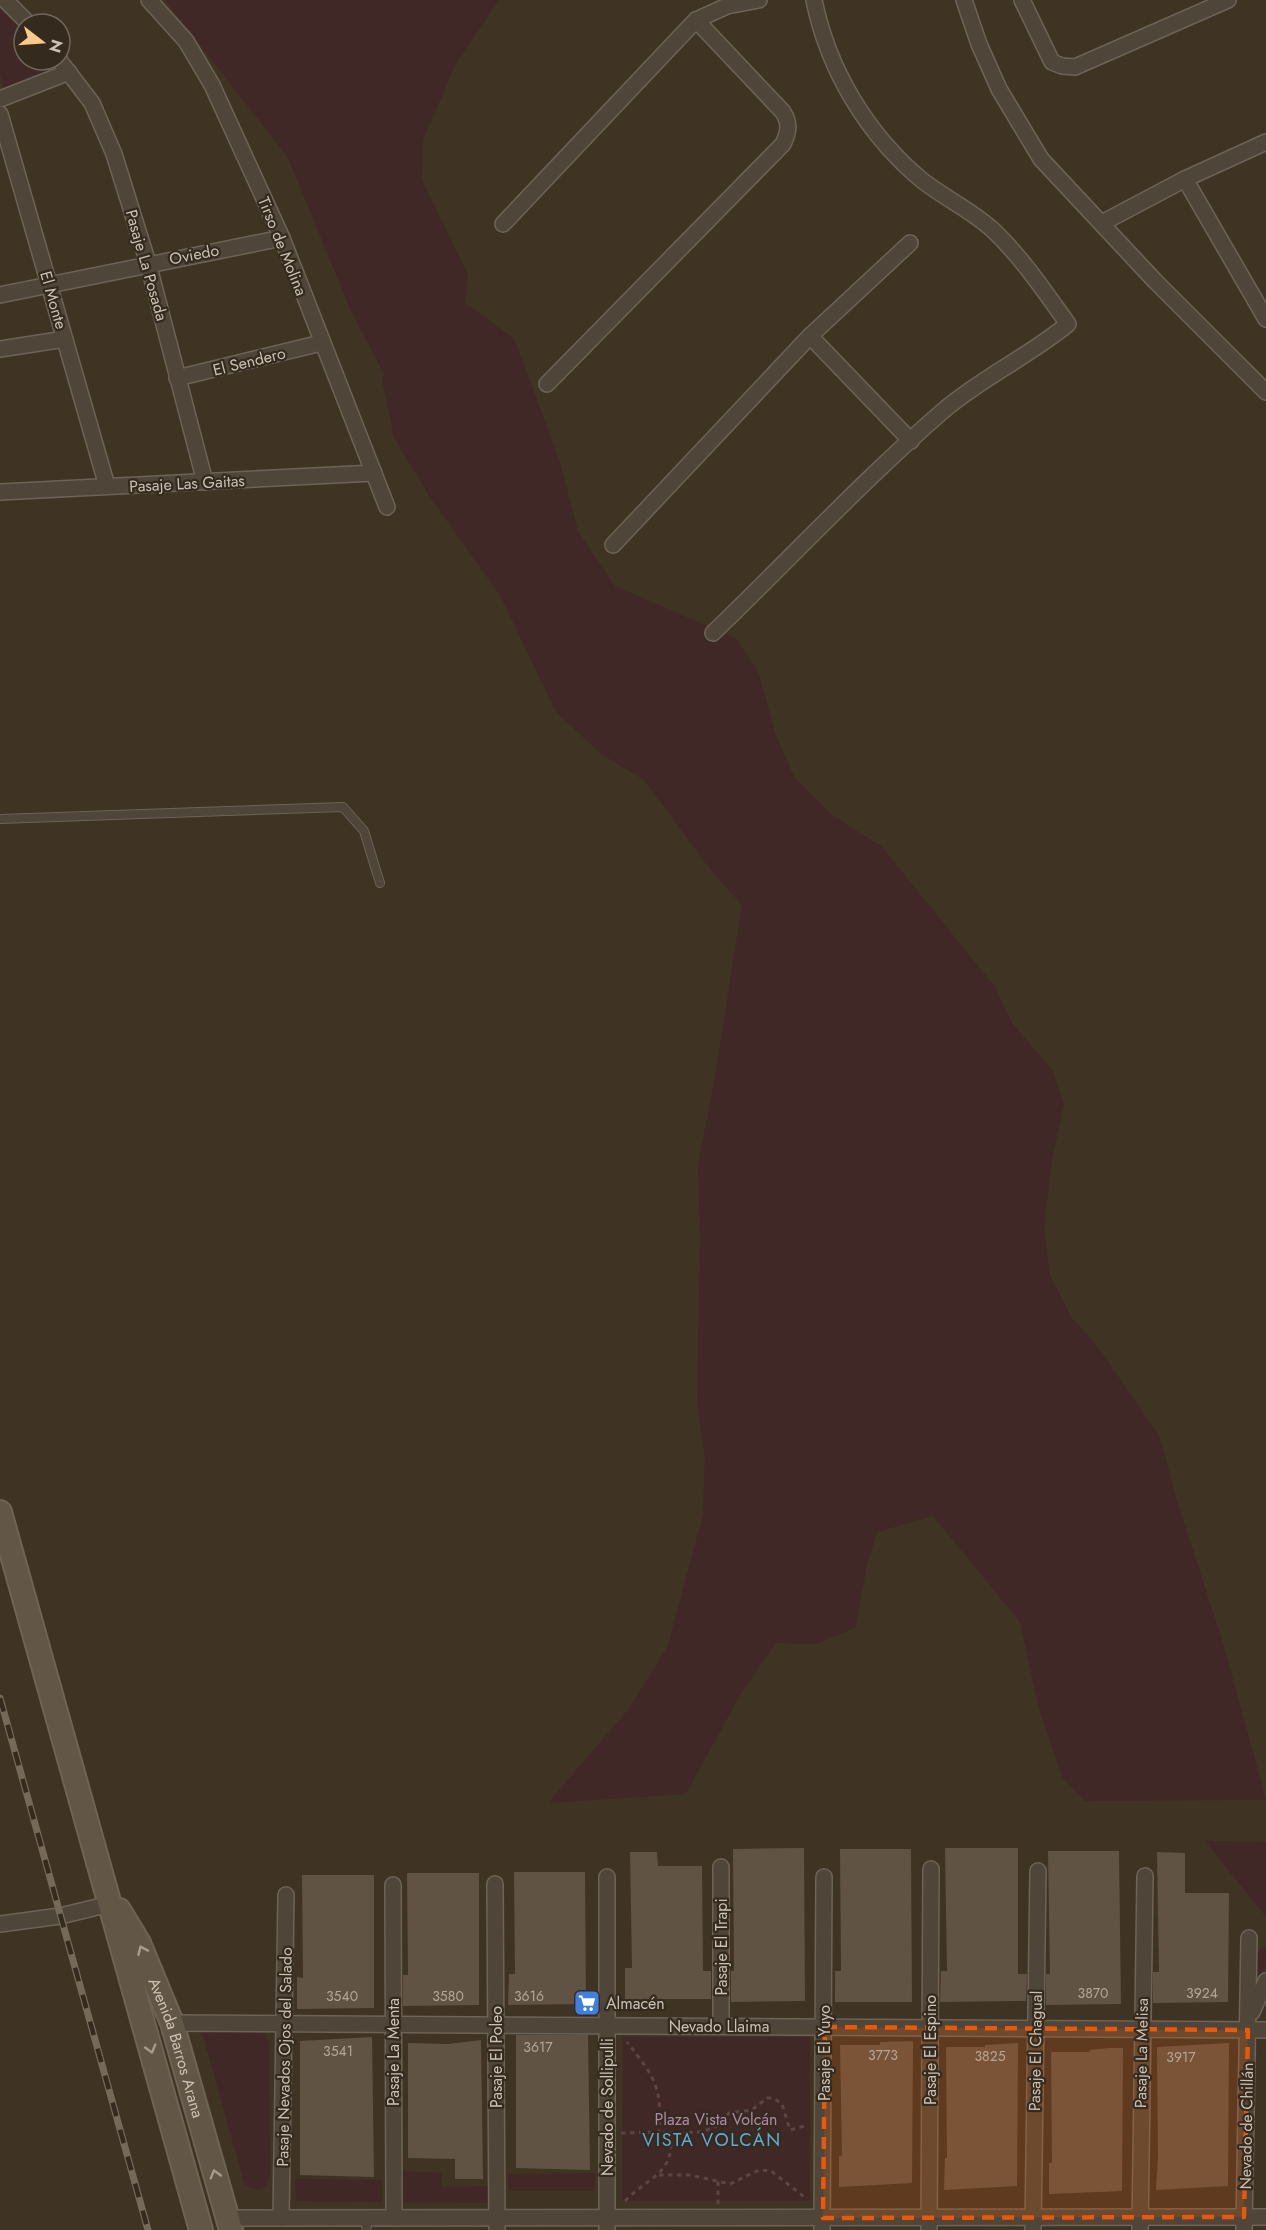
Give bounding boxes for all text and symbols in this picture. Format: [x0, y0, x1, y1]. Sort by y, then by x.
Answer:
north arrow [12, 12, 72, 72]
text: N [43, 37, 69, 56]
street label: Tirso de Molina [252, 193, 313, 299]
street label: Pasaje La Posada [120, 207, 173, 324]
street label: Oviedo [167, 238, 221, 271]
street label: El Monte [34, 268, 73, 332]
street label: El Sendero [210, 341, 288, 382]
street label: Pasaje Las Gaitas [129, 469, 245, 498]
street label: Pasaje El Trapi [710, 1898, 733, 1996]
one-way arrow [137, 1945, 149, 1956]
street label: Pasaje Nevados Ojos del Salado [271, 1947, 298, 2167]
street label: Avenida Barros Arana [142, 1974, 209, 2121]
house number: 3870 [1078, 1983, 1108, 2003]
house number: 3924 [1186, 1983, 1218, 2003]
house number: 3540 [326, 1986, 358, 2006]
house number: 3580 [432, 1986, 464, 2006]
house number: 3616 [514, 1986, 544, 2006]
supermarket icon: Almacén [572, 1988, 602, 2018]
street label: Pasaje El Chagual [1023, 1991, 1048, 2111]
place label: Almacén [606, 1992, 665, 2015]
street label: Pasaje El Espino [919, 1995, 942, 2105]
street label: Pasaje La Menta [382, 1998, 405, 2106]
street label: Pasaje La Melisa [1129, 1998, 1154, 2108]
street label: Pasaje El Yuyo [813, 2005, 836, 2101]
street label: Pasaje El Poleo [485, 2006, 508, 2108]
street label: Nevado Llaima [669, 2015, 769, 2038]
house number: 3617 [523, 2037, 553, 2057]
street label: Nevado de Sollipulli [596, 2038, 619, 2176]
house number: 3541 [323, 2041, 353, 2061]
one-way arrow [144, 2043, 156, 2054]
house number: 3773 [868, 2045, 898, 2065]
house number: 3825 [974, 2046, 1006, 2066]
house number: 3917 [1166, 2047, 1196, 2067]
street label: Nevado de Chillán [1234, 2062, 1259, 2190]
park label: Plaza Vista Volcán [654, 2108, 778, 2131]
district label: VISTA VOLCÁN [642, 2127, 782, 2153]
one-way arrow [210, 2169, 222, 2180]

